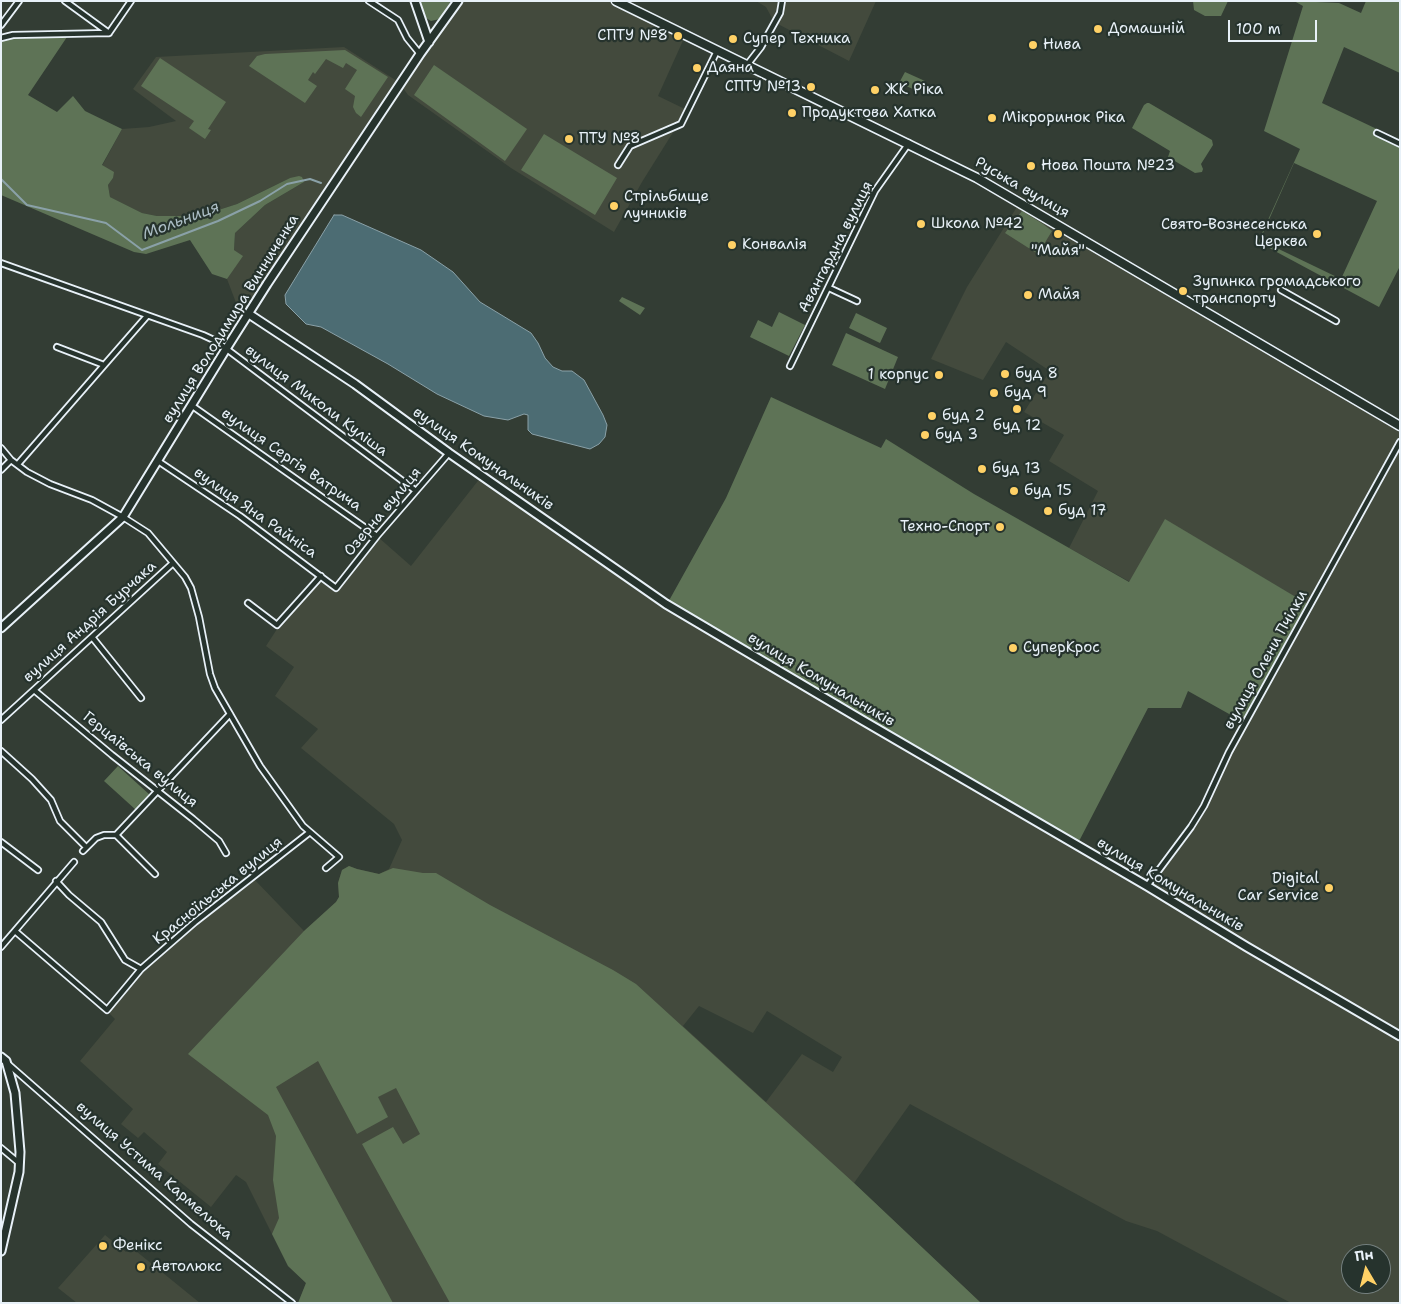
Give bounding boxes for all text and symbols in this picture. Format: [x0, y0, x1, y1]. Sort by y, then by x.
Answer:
scale bar [1231, 10, 1320, 42]
text: 100 m [1236, 19, 1281, 39]
place label: Домашній [1108, 20, 1185, 38]
marker: Домашній [1092, 23, 1104, 35]
place label: СПТУ №8 [597, 27, 668, 45]
marker: СПТУ №8 [672, 30, 684, 42]
place label: Супер Техника [743, 30, 850, 48]
marker: Супер Техника [727, 33, 739, 45]
place label: Нива [1043, 36, 1081, 54]
marker: Нива [1027, 39, 1039, 51]
place label: Даяна [707, 59, 754, 77]
marker: Даяна [691, 62, 703, 74]
place label: СПТУ №13 [725, 78, 801, 96]
marker: СПТУ №13 [805, 81, 817, 93]
place label: ЖК Ріка [885, 81, 943, 99]
marker: ЖК Ріка [869, 84, 881, 96]
place label: Продуктова Хатка [802, 104, 936, 122]
marker: Продуктова Хатка [786, 107, 798, 119]
place label: Мікроринок Ріка [1002, 109, 1125, 127]
marker: Мікроринок Ріка [986, 112, 998, 124]
place label: ПТУ №8 [579, 130, 641, 148]
marker: ПТУ №8 [563, 133, 575, 145]
street label: Руська вулиця [971, 154, 1073, 222]
place label: Нова Пошта №23 [1041, 157, 1175, 175]
marker: Нова Пошта №23 [1025, 160, 1037, 172]
street label: Авангардна вулиця [795, 178, 877, 316]
place label: Стрільбище лучників [624, 188, 709, 223]
water label: Мольниця [140, 198, 222, 244]
marker: Стрільбище лучників [608, 200, 620, 212]
street label: вулиця Володимира Винниченка [159, 211, 303, 427]
place label: Школа №42 [931, 215, 1023, 233]
place label: Свято-Вознесенська Церква [1161, 216, 1307, 251]
marker: Школа №42 [915, 218, 927, 230]
marker: "Майя" [1052, 228, 1064, 240]
marker: Свято-Вознесенська Церква [1311, 228, 1323, 240]
place label: Конвалія [742, 236, 807, 254]
marker: Конвалія [726, 239, 738, 251]
place label: "Майя" [1031, 242, 1085, 260]
place label: Зупинка громадського транспорту [1193, 273, 1361, 308]
marker: Зупинка громадського транспорту [1177, 285, 1189, 297]
place label: Майя [1038, 286, 1080, 304]
marker: Майя [1022, 289, 1034, 301]
street label: вулиця Миколи Куліша [241, 341, 391, 461]
place label: буд 8 [1015, 365, 1058, 383]
place label: 1 корпус [868, 366, 929, 384]
marker: буд 8 [999, 368, 1011, 380]
marker: 1 корпус [933, 369, 945, 381]
place label: буд 9 [1004, 384, 1047, 402]
marker: буд 9 [988, 387, 1000, 399]
street label: вулиця Комунальників [409, 403, 557, 515]
marker: буд 12 [1011, 403, 1023, 415]
street label: вулиця Сергія Ватрича [218, 405, 364, 515]
place label: буд 2 [942, 407, 985, 425]
marker: буд 2 [926, 410, 938, 422]
place label: буд 12 [993, 417, 1041, 435]
place label: буд 3 [935, 426, 978, 444]
marker: буд 3 [919, 429, 931, 441]
place label: буд 13 [992, 460, 1040, 478]
marker: буд 13 [976, 463, 988, 475]
street label: вулиця Яна Райніса [190, 464, 320, 562]
street label: Озерна вулиця [341, 464, 425, 560]
place label: буд 15 [1024, 482, 1072, 500]
marker: буд 15 [1008, 485, 1020, 497]
place label: буд 17 [1058, 502, 1106, 520]
marker: буд 17 [1042, 505, 1054, 517]
place label: Техно-Спорт [900, 518, 990, 536]
marker: Техно-Спорт [994, 521, 1006, 533]
street label: вулиця Андрія Бурчака [20, 557, 160, 687]
street label: вулиця Олени Пчілки [1220, 587, 1312, 733]
street label: вулиця Комунальників [744, 629, 898, 731]
place label: СуперКрос [1023, 639, 1100, 657]
marker: СуперКрос [1007, 642, 1019, 654]
street label: Герцаївська вулиця [79, 708, 201, 812]
street label: Красноїльська вулиця [150, 833, 286, 949]
street label: вулиця Комунальників [1093, 834, 1247, 936]
place label: Digital Car Service [1238, 870, 1319, 905]
marker: Digital Car Service [1323, 882, 1335, 894]
street label: вулиця Устима Кармелюка [72, 1098, 236, 1244]
place label: Фенікс [113, 1237, 163, 1255]
marker: Фенікс [97, 1240, 109, 1252]
north arrow [1341, 1244, 1391, 1294]
text: Пн [1354, 1245, 1374, 1265]
place label: Автолюкс [151, 1258, 222, 1276]
marker: Автолюкс [135, 1261, 147, 1273]

